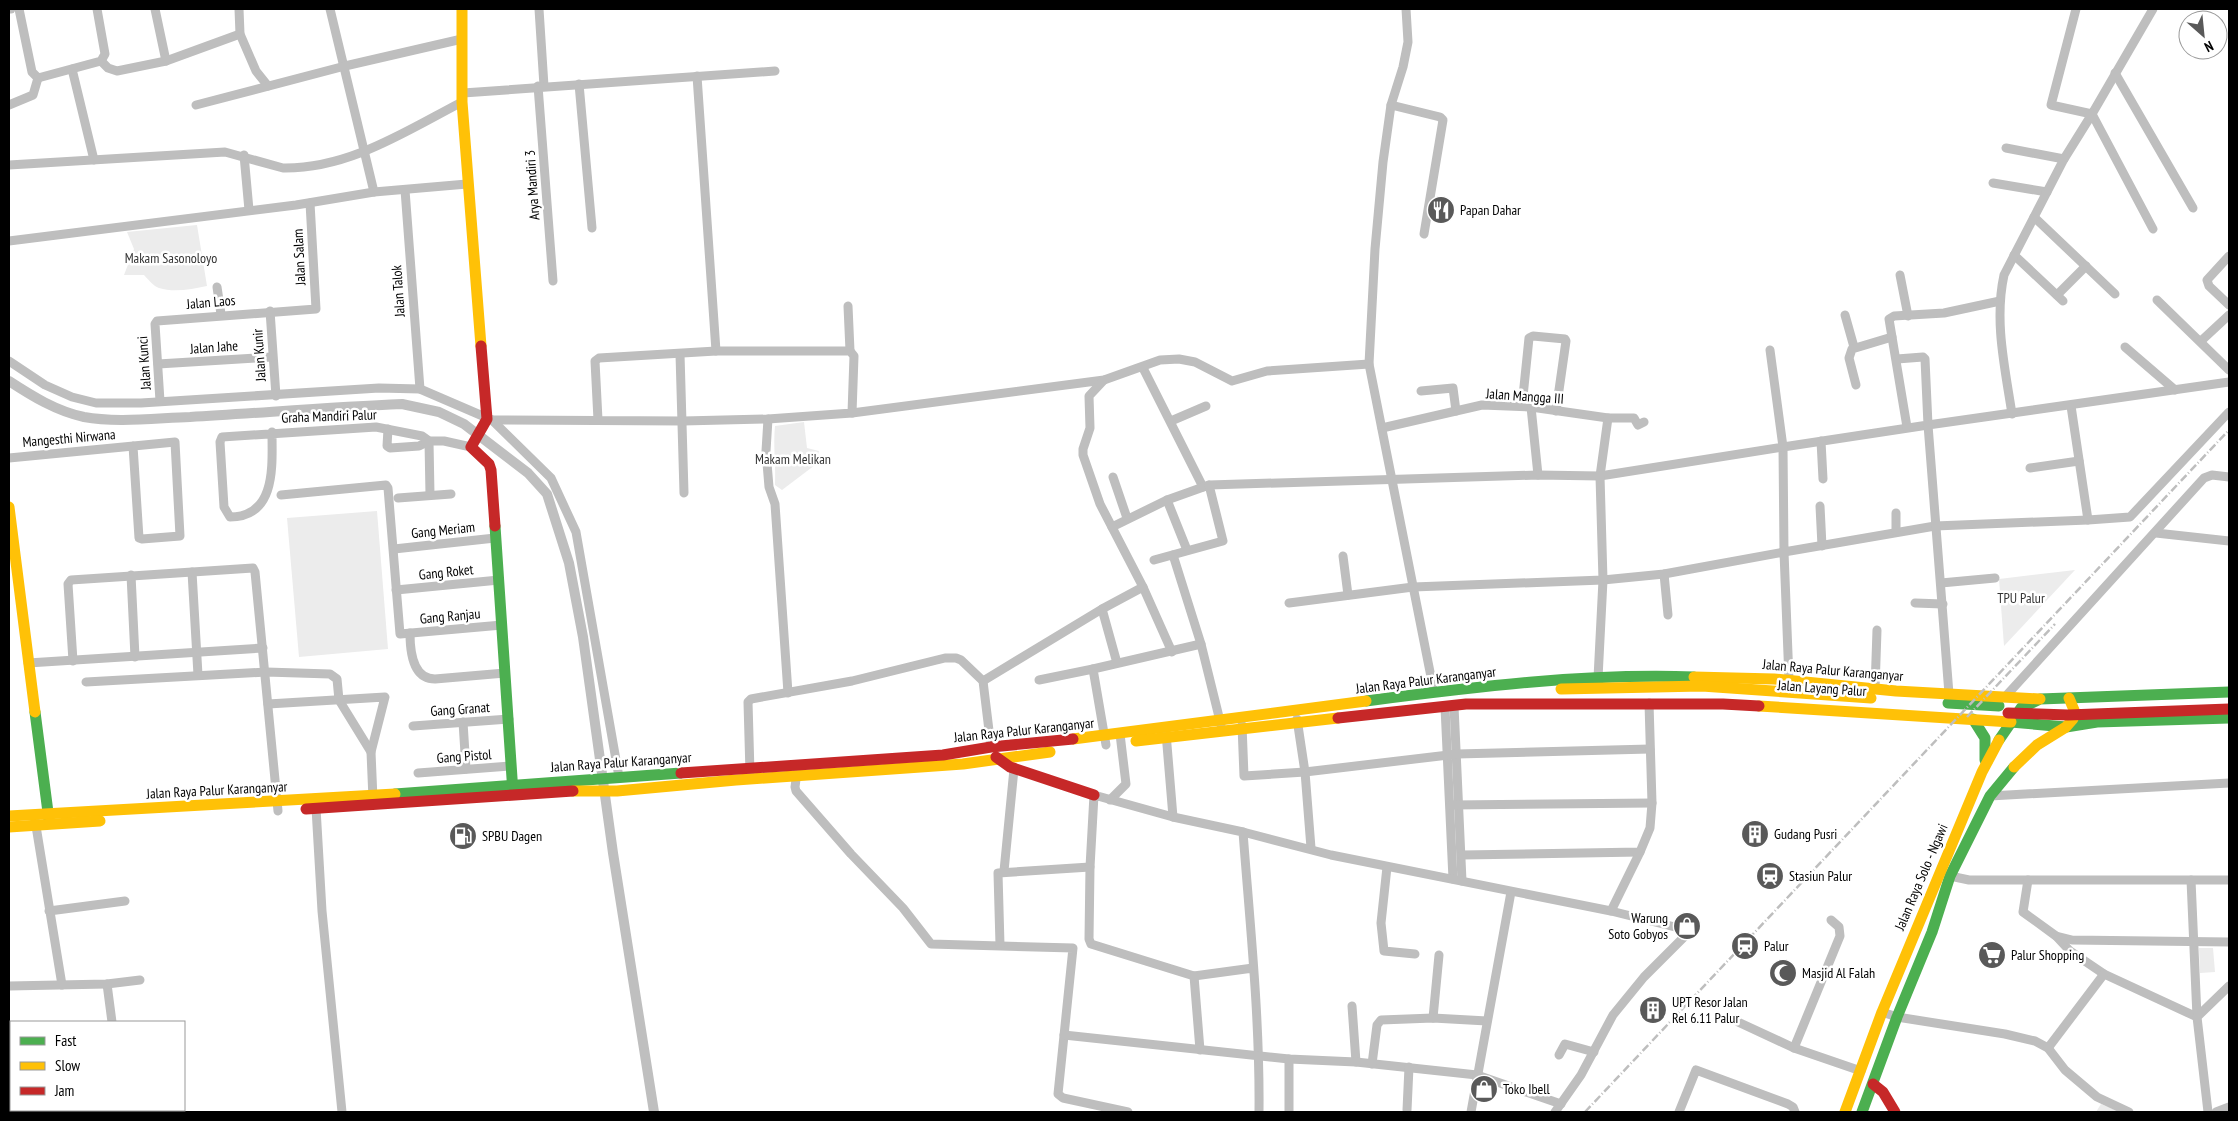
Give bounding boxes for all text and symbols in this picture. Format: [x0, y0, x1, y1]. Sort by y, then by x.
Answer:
north arrow [2178, 10, 2228, 60]
text: N [2201, 37, 2216, 56]
street label: Arya Mandiri 3 [521, 149, 543, 221]
restaurant icon: Papan Dahar [1426, 195, 1456, 225]
place label: Papan Dahar [1460, 201, 1521, 219]
street label: Jalan Salam [289, 228, 310, 287]
park label: Makam Sasonoloyo [125, 249, 217, 267]
street label: Jalan Talok [387, 264, 409, 319]
street label: Jalan Laos [185, 291, 236, 313]
street label: Jalan Kunir [248, 328, 270, 383]
street label: Jalan Kunci [133, 336, 155, 391]
street label: Jalan Jahe [188, 336, 239, 358]
street label: Jalan Mangga III [1484, 384, 1565, 408]
street label: Graha Mandiri Palur [281, 405, 377, 427]
street label: Mangesthi Nirwana [22, 425, 116, 451]
park label: Makam Melikan [755, 450, 831, 468]
street label: Gang Meriam [410, 518, 476, 542]
street label: Gang Roket [418, 560, 474, 584]
park label: TPU Palur [1997, 589, 2045, 607]
street label: Gang Ranjau [419, 604, 481, 628]
street label: Jalan Raya Palur Karanganyar [1761, 655, 1904, 685]
street label: Jalan Raya Palur Karanganyar [1354, 662, 1497, 698]
street label: Jalan Layang Palur [1776, 676, 1867, 700]
street label: Gang Granat [430, 698, 490, 720]
street label: Jalan Raya Palur Karanganyar [952, 714, 1095, 746]
street label: Gang Pistol [436, 745, 493, 767]
street label: Jalan Raya Palur Karanganyar [549, 748, 692, 776]
street label: Jalan Raya Palur Karanganyar [145, 777, 288, 803]
building icon: Gudang Pusri [1740, 819, 1770, 849]
fuel station icon: SPBU Dagen [448, 821, 478, 851]
street label: Jalan Raya Solo - Ngawi [1890, 821, 1952, 934]
place label: Gudang Pusri [1774, 825, 1837, 843]
place label: SPBU Dagen [482, 827, 542, 845]
station icon: Stasiun Palur [1755, 861, 1785, 891]
place label: Stasiun Palur [1789, 867, 1852, 885]
place label: Warung Soto Gobyos [1608, 909, 1668, 943]
shop icon: Warung Soto Gobyos [1672, 911, 1702, 941]
station icon: Palur [1730, 931, 1760, 961]
place label: Palur [1764, 937, 1789, 955]
supermarket icon: Palur Shopping [1977, 940, 2007, 970]
place label: Palur Shopping [2011, 946, 2084, 964]
mosque icon: Masjid Al Falah [1768, 958, 1798, 988]
place label: Masjid Al Falah [1802, 964, 1875, 982]
place label: UPT Resor Jalan Rel 6.11 Palur [1672, 993, 1748, 1027]
building icon: UPT Resor Jalan Rel 6.11 Palur [1638, 995, 1668, 1025]
legend [10, 1021, 185, 1111]
text: Fast [55, 1031, 76, 1050]
text: Slow [55, 1056, 80, 1075]
shop icon: Toko Ibell [1469, 1074, 1499, 1104]
place label: Toko Ibell [1503, 1080, 1551, 1098]
text: Jam [54, 1081, 74, 1100]

